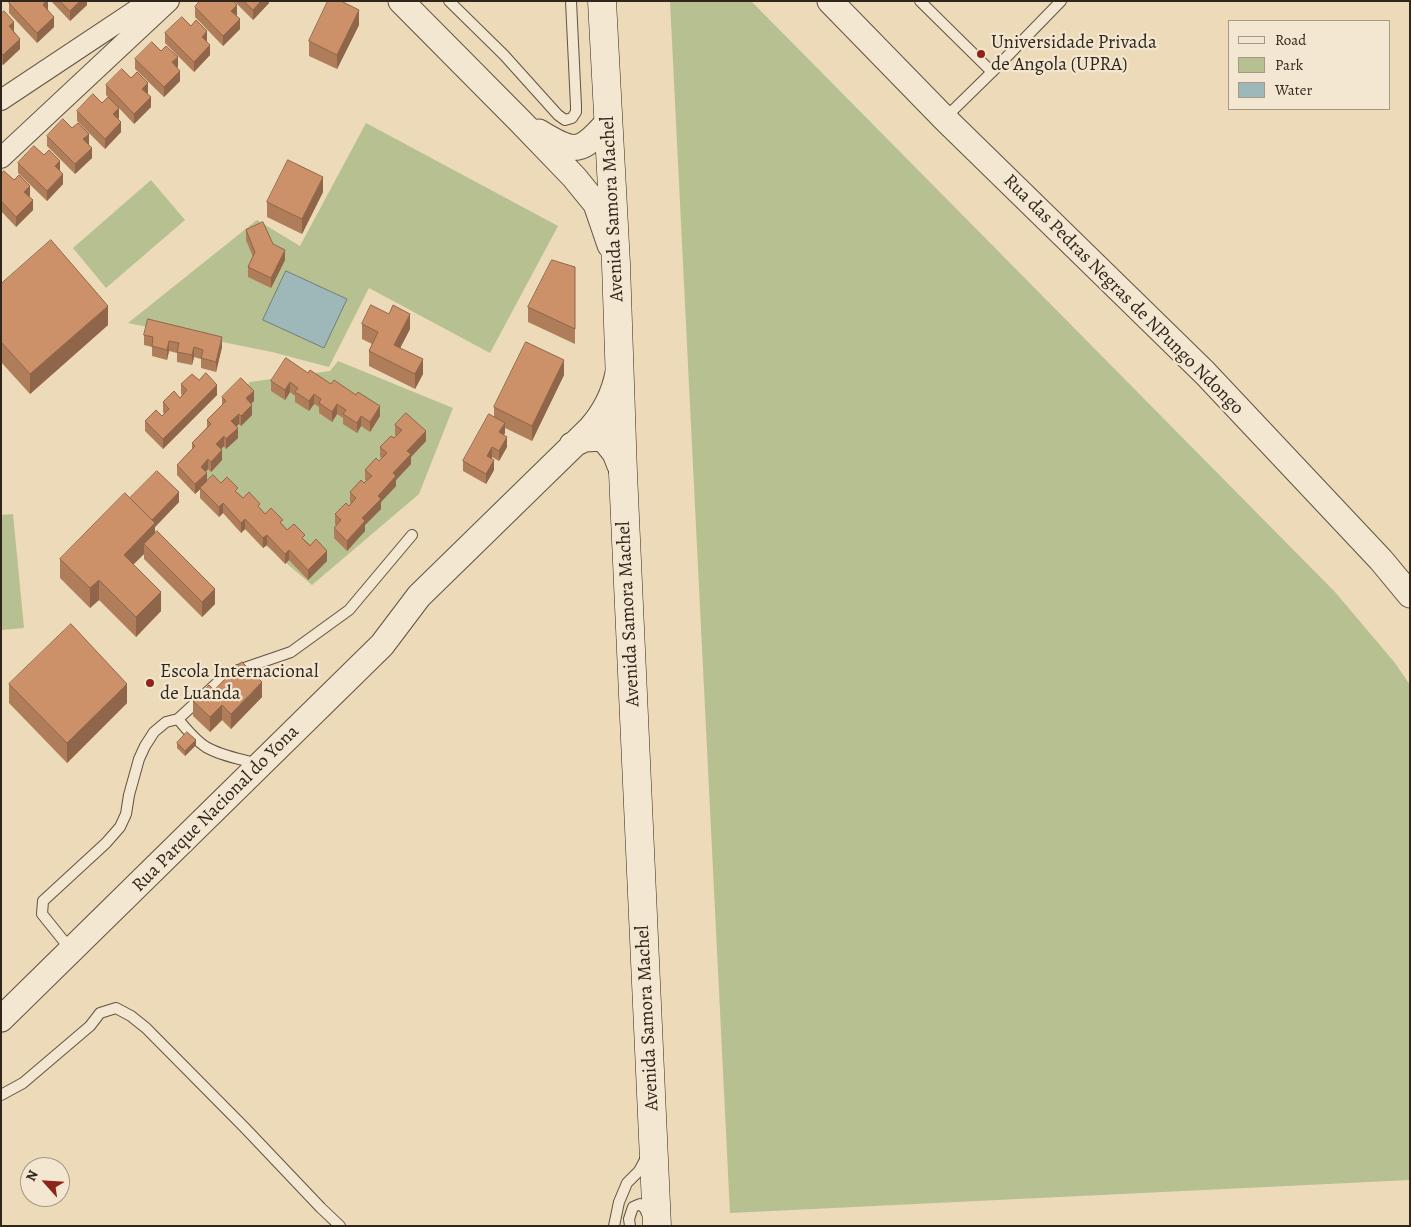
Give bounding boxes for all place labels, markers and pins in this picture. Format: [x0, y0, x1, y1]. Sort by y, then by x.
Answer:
place label: Universidade Privada de Angola (UPRA) [991, 32, 1157, 76]
marker: Universidade Privada de Angola (UPRA) [975, 48, 987, 60]
place label: Escola Internacional de Luanda [160, 661, 319, 705]
marker: Escola Internacional de Luanda [144, 677, 156, 689]

